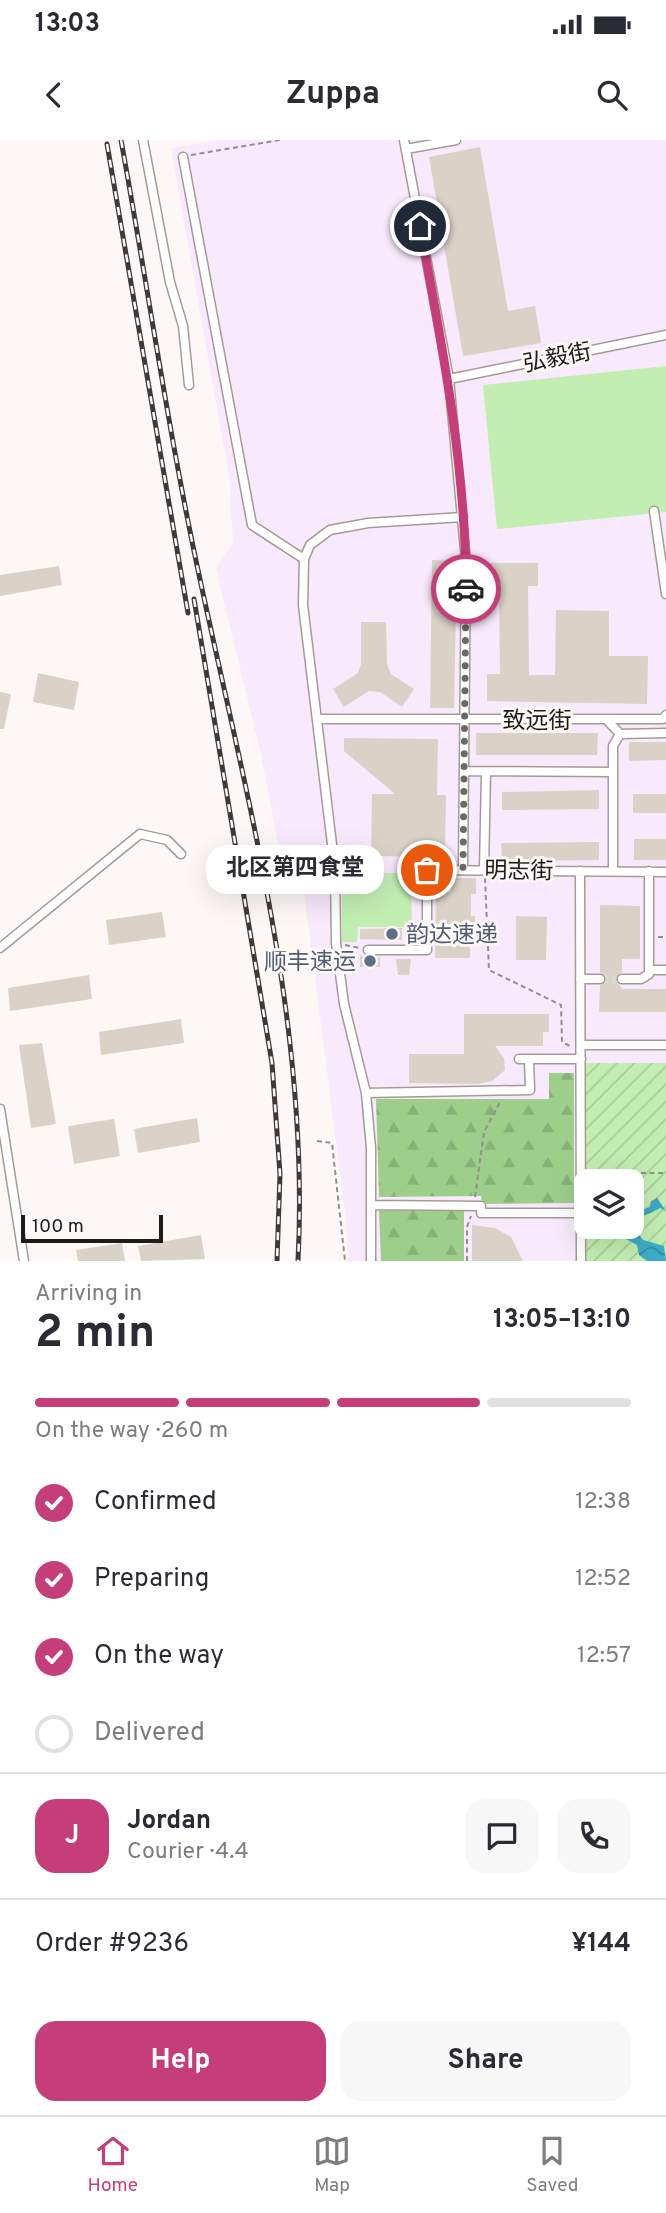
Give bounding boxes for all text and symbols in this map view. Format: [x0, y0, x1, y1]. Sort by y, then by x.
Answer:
text: 13:03 [35, 8, 100, 41]
text: Zuppa [286, 75, 380, 115]
icon: back [35, 76, 73, 114]
icon: search [593, 76, 631, 114]
pin [390, 196, 450, 256]
icon: home [401, 207, 439, 245]
street label: 弘毅街 [521, 339, 594, 380]
courier [431, 554, 501, 624]
icon: car [447, 570, 485, 608]
street label: 致远街 [503, 708, 572, 737]
pin [397, 840, 457, 900]
callout: 北区第四食堂 [206, 846, 385, 894]
icon: bag [408, 851, 446, 889]
text: 北区第四食堂 [226, 855, 364, 884]
street label: 明志街 [484, 857, 554, 888]
place label: 韵达速递 [406, 922, 498, 951]
marker: 韵达速递 [384, 926, 400, 942]
place label: 顺丰速运 [264, 949, 356, 978]
marker: 顺丰速运 [362, 953, 378, 969]
map controls [574, 1169, 644, 1239]
button: layers [574, 1169, 644, 1239]
scale bar [21, 1212, 163, 1244]
text: 100 m [32, 1215, 84, 1239]
text: Arriving in [35, 1280, 142, 1309]
text: 13:05–13:10 [493, 1304, 631, 1337]
text: 2 min [35, 1305, 155, 1364]
text: On the way · 260 m [35, 1417, 228, 1446]
icon: check [35, 1484, 73, 1522]
text: Confirmed [94, 1486, 217, 1519]
text: 12:38 [575, 1488, 631, 1517]
icon: check [35, 1561, 73, 1599]
text: Preparing [94, 1563, 209, 1596]
text: 12:52 [575, 1565, 631, 1594]
icon: check [35, 1638, 73, 1676]
text: On the way [94, 1640, 224, 1673]
text: 12:57 [577, 1642, 631, 1671]
text: Delivered [94, 1717, 205, 1750]
button: chat [465, 1799, 539, 1873]
button: phone [557, 1799, 631, 1873]
text: Jordan [127, 1805, 211, 1838]
text: J [65, 1820, 79, 1853]
text: Courier · 4.4 [127, 1838, 249, 1867]
text: Order #9236 [35, 1928, 189, 1961]
text: ¥144 [571, 1928, 631, 1961]
button: Help [35, 2021, 326, 2101]
button: Share [340, 2021, 631, 2101]
tab: Home [88, 2132, 138, 2198]
tab: Map [313, 2132, 351, 2198]
tab: Saved [526, 2132, 578, 2198]

